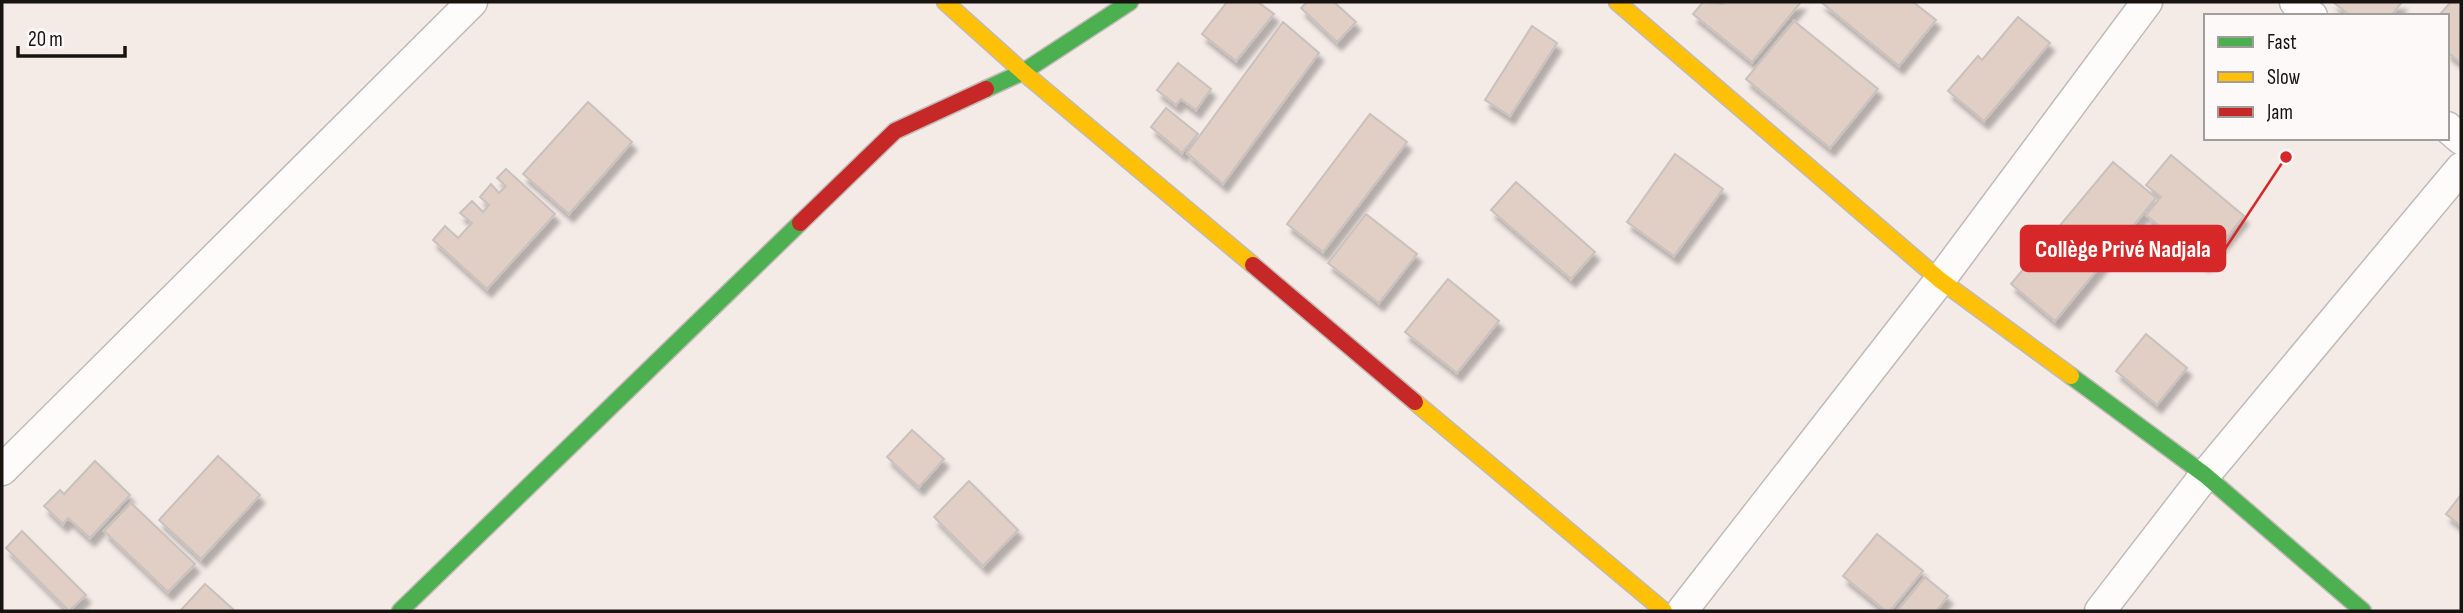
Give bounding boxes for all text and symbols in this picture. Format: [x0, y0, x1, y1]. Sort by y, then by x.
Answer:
scale bar [18, 14, 124, 58]
legend [2204, 14, 2449, 140]
text: 20 m [28, 27, 63, 52]
text: Fast [2267, 30, 2297, 55]
text: Slow [2267, 65, 2301, 90]
text: Jam [2266, 100, 2293, 125]
callout: Collège Privé Nadjala [2021, 226, 2225, 271]
text: Collège Privé Nadjala [2035, 235, 2211, 264]

